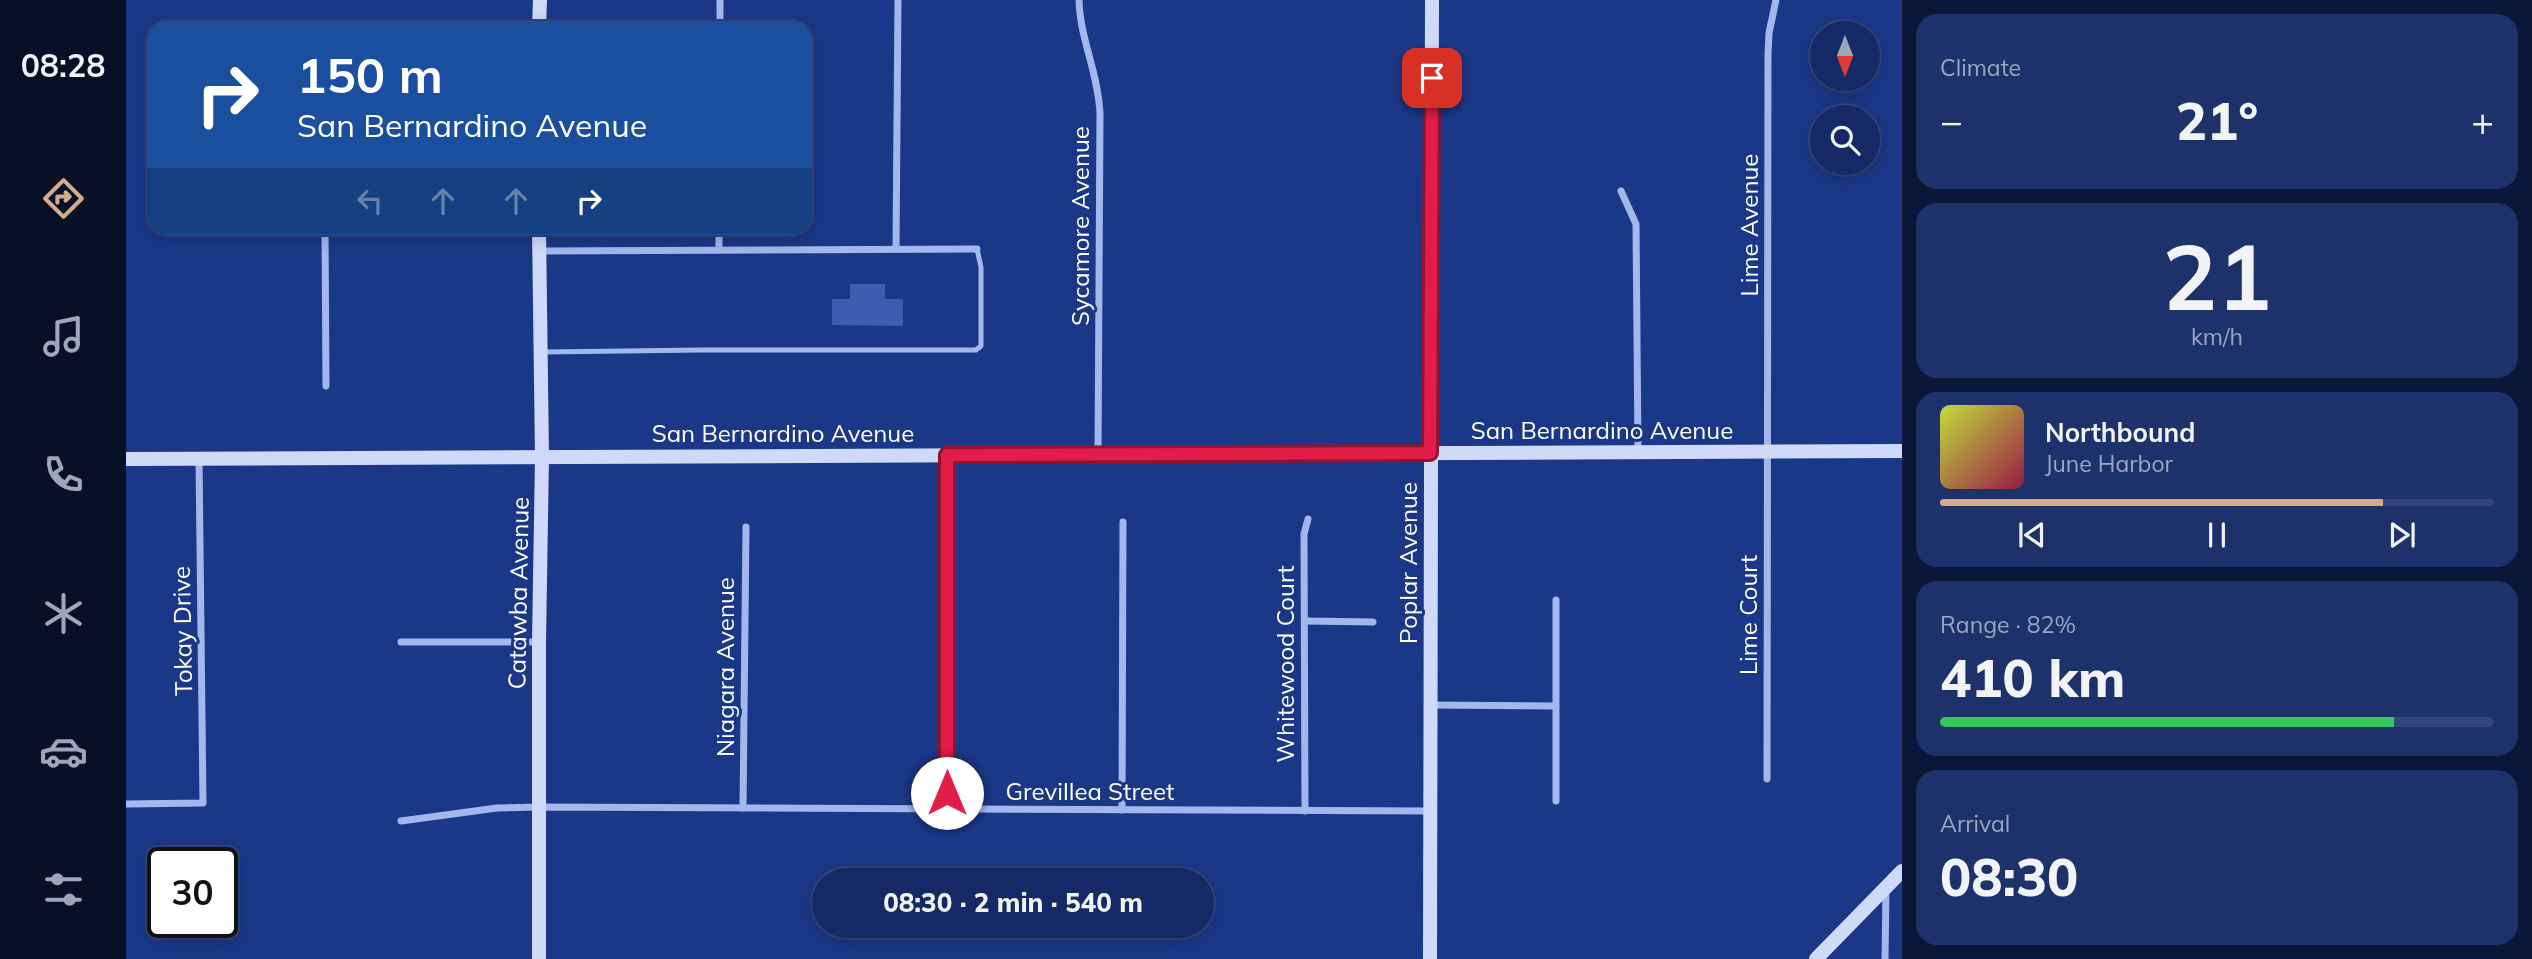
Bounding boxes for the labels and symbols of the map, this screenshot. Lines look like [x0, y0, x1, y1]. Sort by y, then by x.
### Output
north arrow [1810, 21, 1880, 91]
pin [1402, 48, 1462, 108]
street label: Sycamore Avenue [1065, 126, 1095, 326]
street label: Lime Avenue [1734, 154, 1764, 296]
street label: San Bernardino Avenue [1471, 415, 1733, 445]
street label: San Bernardino Avenue [652, 418, 914, 448]
street label: Poplar Avenue [1393, 482, 1423, 644]
street label: Catawba Avenue [501, 496, 535, 690]
street label: Lime Court [1733, 555, 1763, 675]
street label: Whitewood Court [1270, 565, 1300, 763]
street label: Tokay Drive [166, 566, 198, 696]
street label: Niagara Avenue [710, 577, 740, 757]
position arrow [910, 756, 984, 830]
street label: Grevillea Street [1006, 776, 1174, 806]
speed limit sign: 30 [147, 847, 238, 938]

